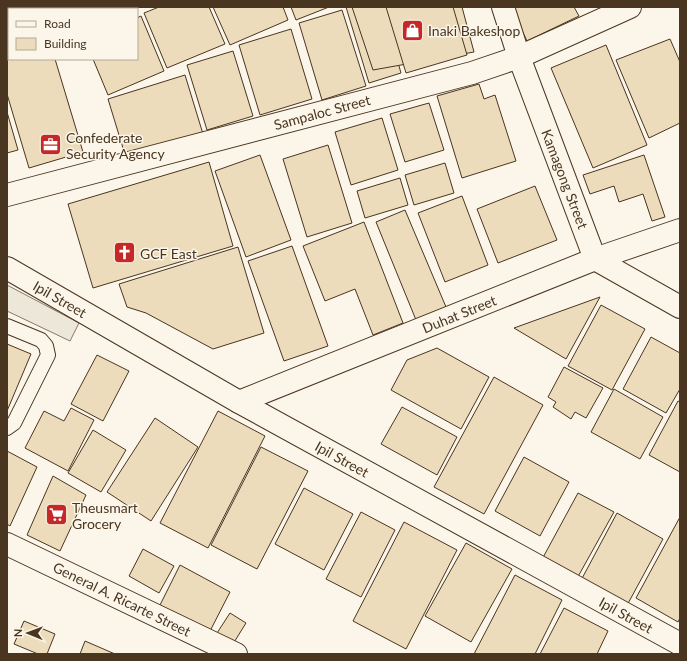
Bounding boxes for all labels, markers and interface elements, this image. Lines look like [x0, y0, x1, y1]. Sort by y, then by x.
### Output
legend [8, 8, 138, 60]
text: Road [44, 16, 71, 31]
shop icon: Inaki Bakeshop [400, 17, 426, 43]
place label: Inaki Bakeshop [428, 22, 520, 39]
text: Building [44, 36, 87, 51]
street label: Sampaloc Street [272, 91, 372, 133]
street label: Kamagong Street [538, 127, 592, 231]
place label: Confederate Security Agency [66, 129, 165, 162]
office icon: Confederate Security Agency [37, 132, 63, 158]
church icon: GCF East [111, 240, 137, 266]
place label: GCF East [140, 245, 197, 262]
street label: Ipil Street [30, 277, 90, 321]
street label: Duhat Street [419, 291, 499, 337]
street label: Ipil Street [312, 437, 372, 481]
place label: Theusmart Grocery [72, 499, 138, 532]
supermarket icon: Theusmart Grocery [43, 502, 69, 528]
street label: General A. Ricarte Street [50, 558, 194, 640]
street label: Ipil Street [596, 593, 656, 637]
north arrow [8, 613, 48, 653]
text: N [11, 628, 24, 637]

